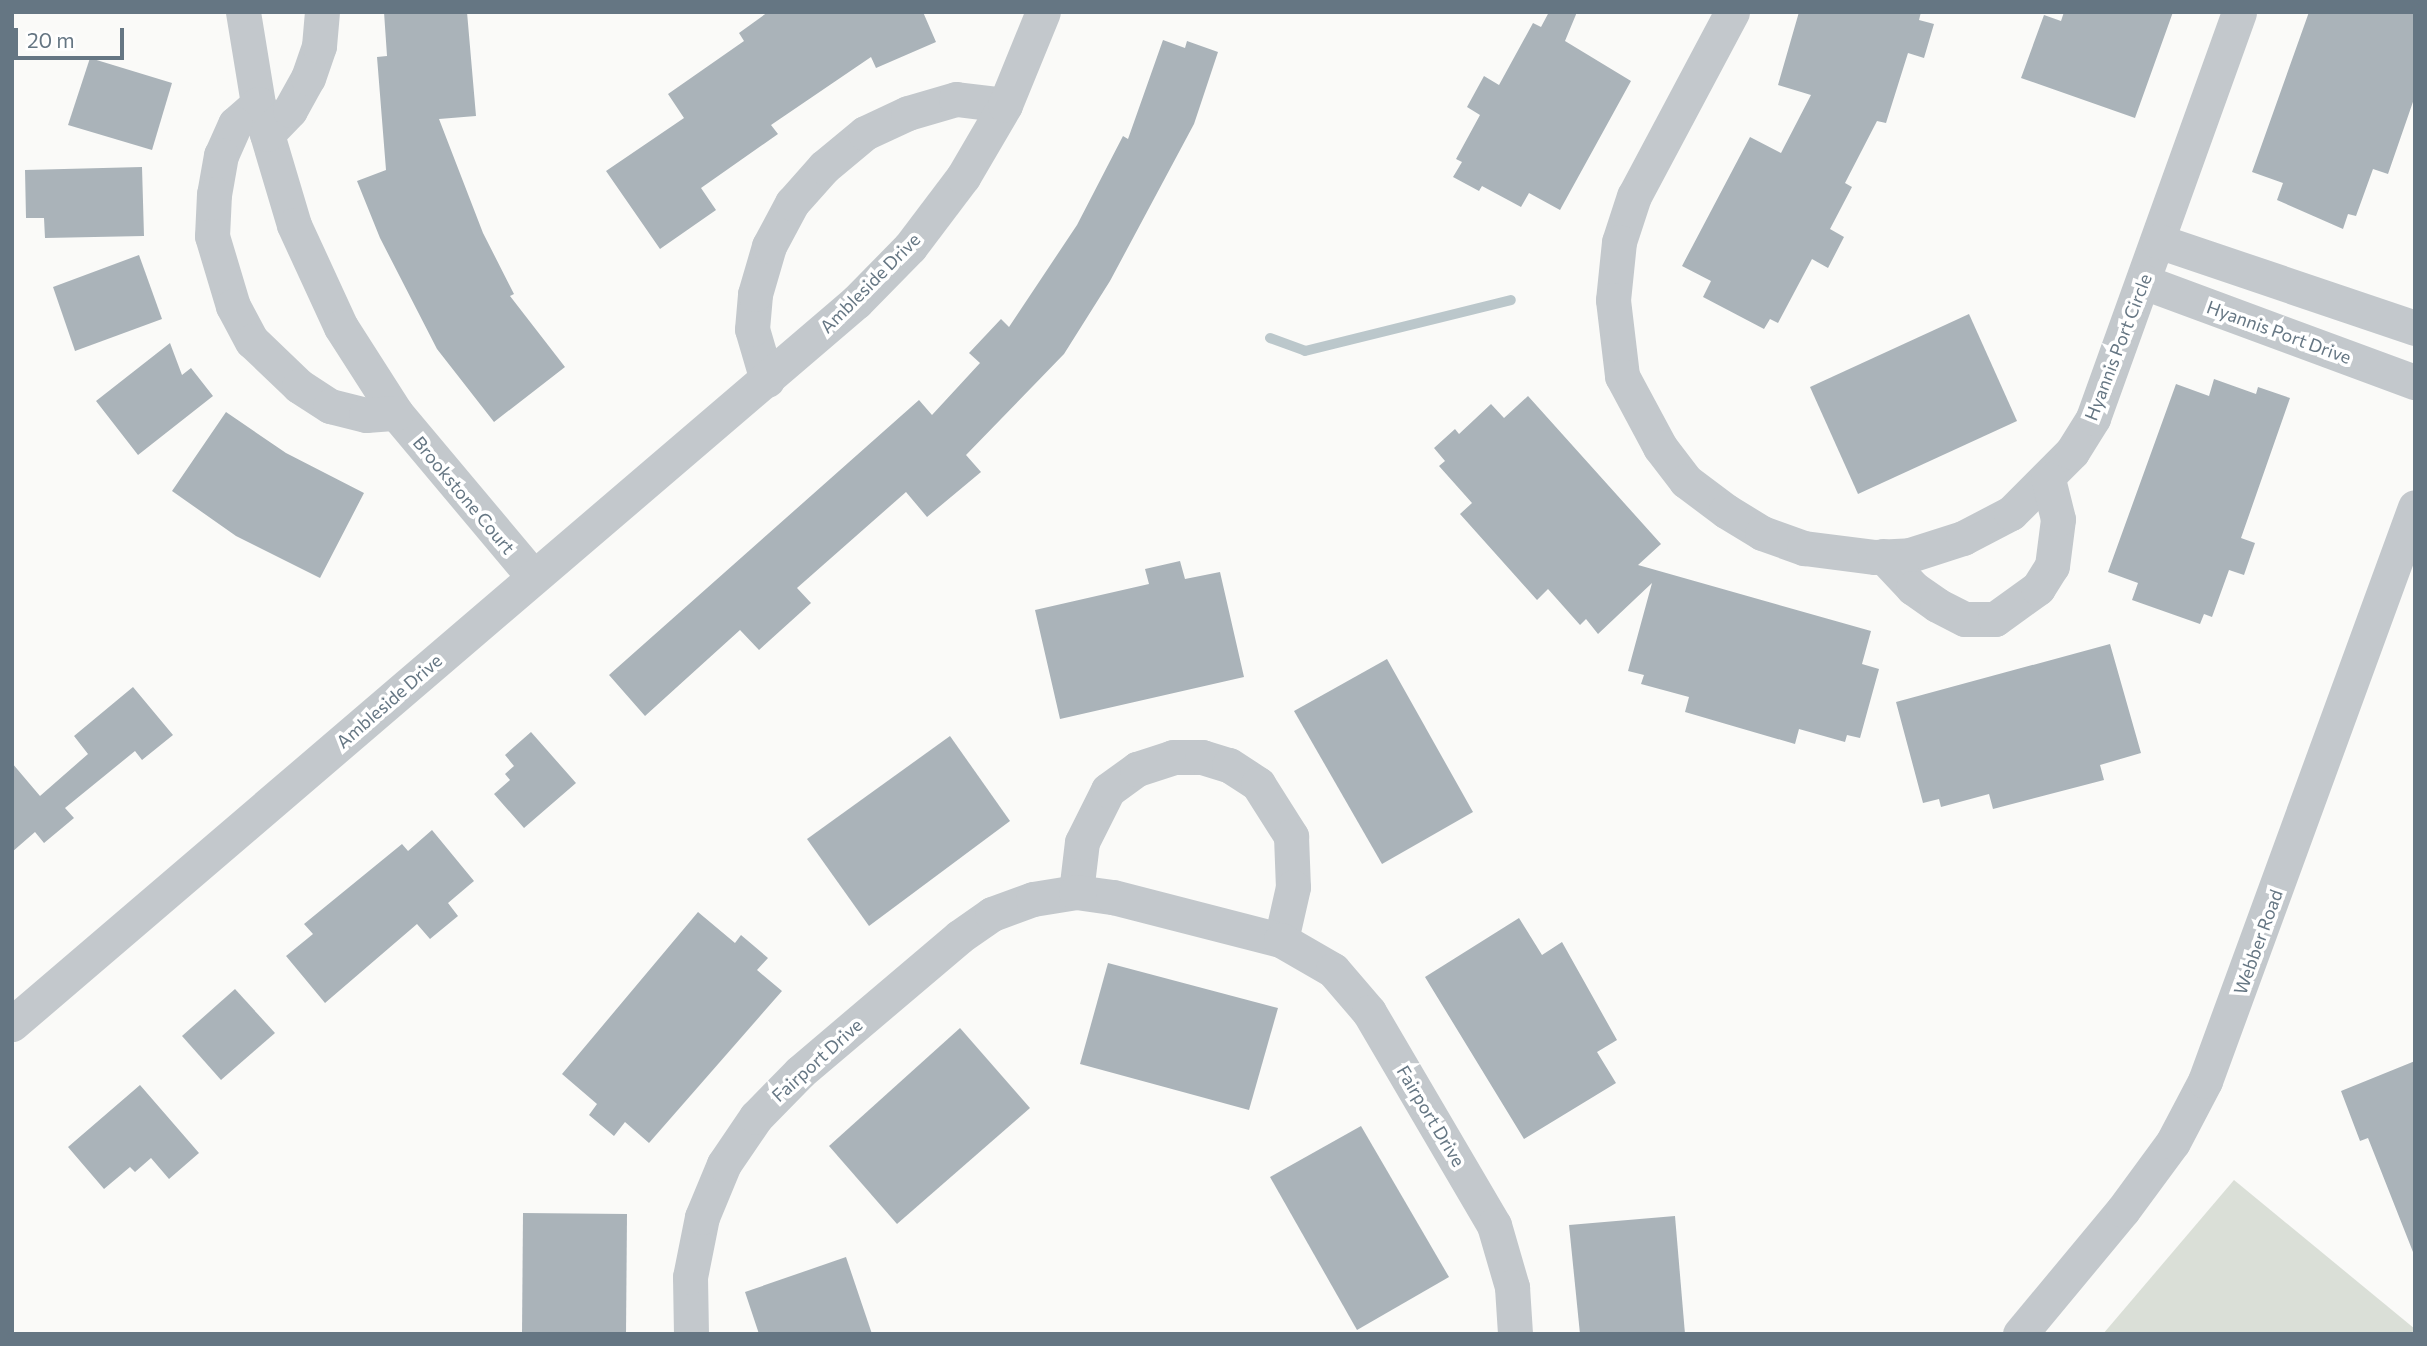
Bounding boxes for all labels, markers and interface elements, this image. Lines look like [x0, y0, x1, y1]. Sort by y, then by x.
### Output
scale bar [18, 14, 128, 58]
text: 20 m [27, 27, 75, 52]
street label: Ambleside Drive [816, 229, 924, 337]
street label: Hyannis Port Circle [2080, 271, 2156, 423]
street label: Hyannis Port Drive [2204, 296, 2354, 368]
street label: Brookstone Court [409, 432, 519, 558]
street label: Ambleside Drive [332, 649, 446, 753]
street label: Webber Road [2229, 887, 2287, 997]
street label: Fairport Drive [767, 1014, 867, 1106]
street label: Fairport Drive [1392, 1062, 1470, 1170]

